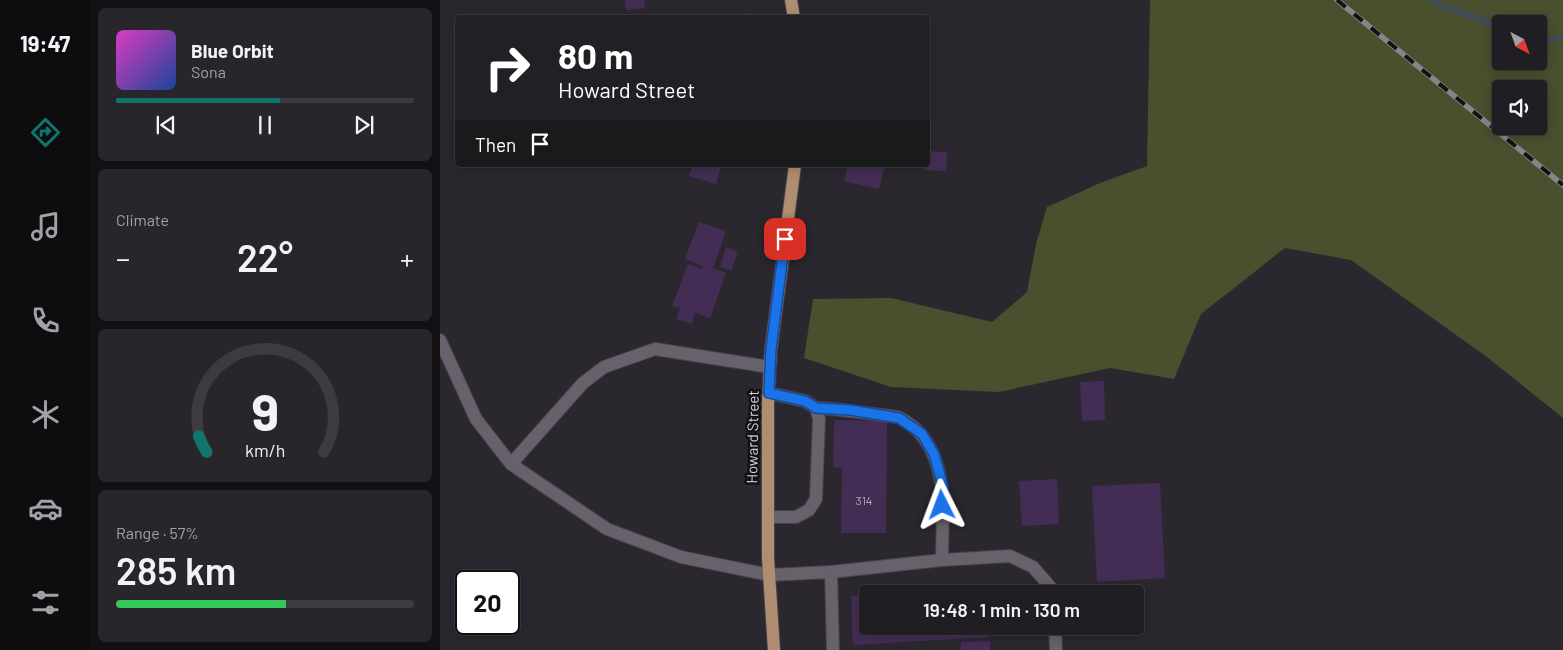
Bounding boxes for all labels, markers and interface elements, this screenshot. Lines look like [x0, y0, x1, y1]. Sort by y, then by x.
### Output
north arrow [1492, 15, 1548, 70]
map controls [1492, 15, 1547, 135]
text: 19:47 [20, 30, 70, 56]
text: 80 m [558, 34, 633, 76]
icon: right [475, 35, 540, 100]
text: Blue Orbit [191, 39, 274, 62]
text: Sona [191, 62, 226, 81]
text: Howard Street [558, 76, 695, 102]
button: sound [1492, 80, 1547, 135]
icon: previous [152, 111, 180, 139]
icon: pause [251, 111, 279, 139]
icon: next [350, 111, 378, 139]
icon: directions [28, 115, 63, 150]
icon: arrive [526, 130, 554, 158]
text: Then [475, 133, 516, 156]
icon: music [28, 209, 63, 244]
text: Climate [116, 210, 169, 229]
pin [764, 218, 806, 260]
icon: arrive [771, 225, 799, 253]
text: 22° [237, 234, 293, 280]
text: − [116, 241, 130, 275]
text: + [400, 241, 414, 275]
icon: phone [28, 303, 63, 338]
text: 9 [251, 379, 279, 441]
street label: Howard Street [742, 390, 762, 484]
icon: climate [28, 397, 63, 432]
text: km/h [245, 439, 285, 461]
position arrow [915, 478, 967, 530]
icon: car [28, 491, 63, 526]
house number: 314 [856, 493, 872, 507]
text: Range · 57% [116, 523, 199, 542]
text: 285 km [116, 547, 236, 593]
speed limit sign: 20 [455, 570, 520, 635]
icon: filters [28, 585, 63, 620]
text: 19:48 · 1 min · 130 m [923, 598, 1080, 621]

